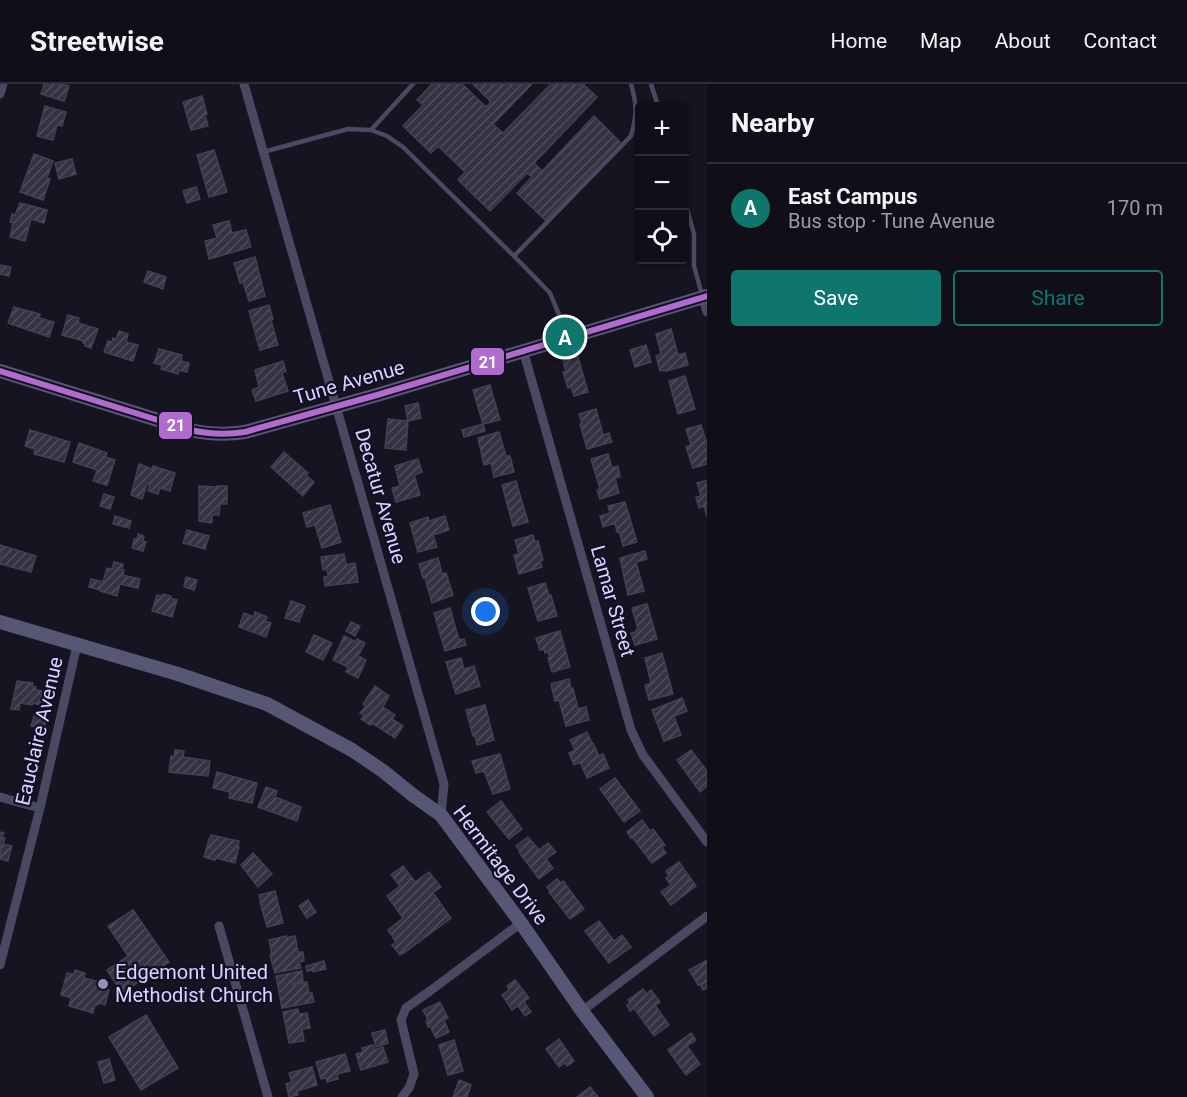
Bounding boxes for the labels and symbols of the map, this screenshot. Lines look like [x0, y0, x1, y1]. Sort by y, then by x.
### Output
pin: A [546, 314, 584, 360]
line badge: 21 [470, 347, 505, 376]
text: 21 [479, 353, 497, 372]
street label: Tune Avenue [291, 355, 407, 409]
line badge: 21 [158, 411, 193, 440]
text: 21 [167, 416, 185, 435]
street label: Decatur Avenue [350, 426, 412, 566]
street label: Lamar Street [586, 543, 640, 659]
your location [471, 597, 500, 626]
street label: Eauclaire Avenue [10, 654, 68, 808]
street label: Hermitage Drive [448, 801, 554, 929]
place label: Edgemont United Methodist Church [115, 960, 273, 1007]
marker: Edgemont United Methodist Church [96, 977, 110, 991]

